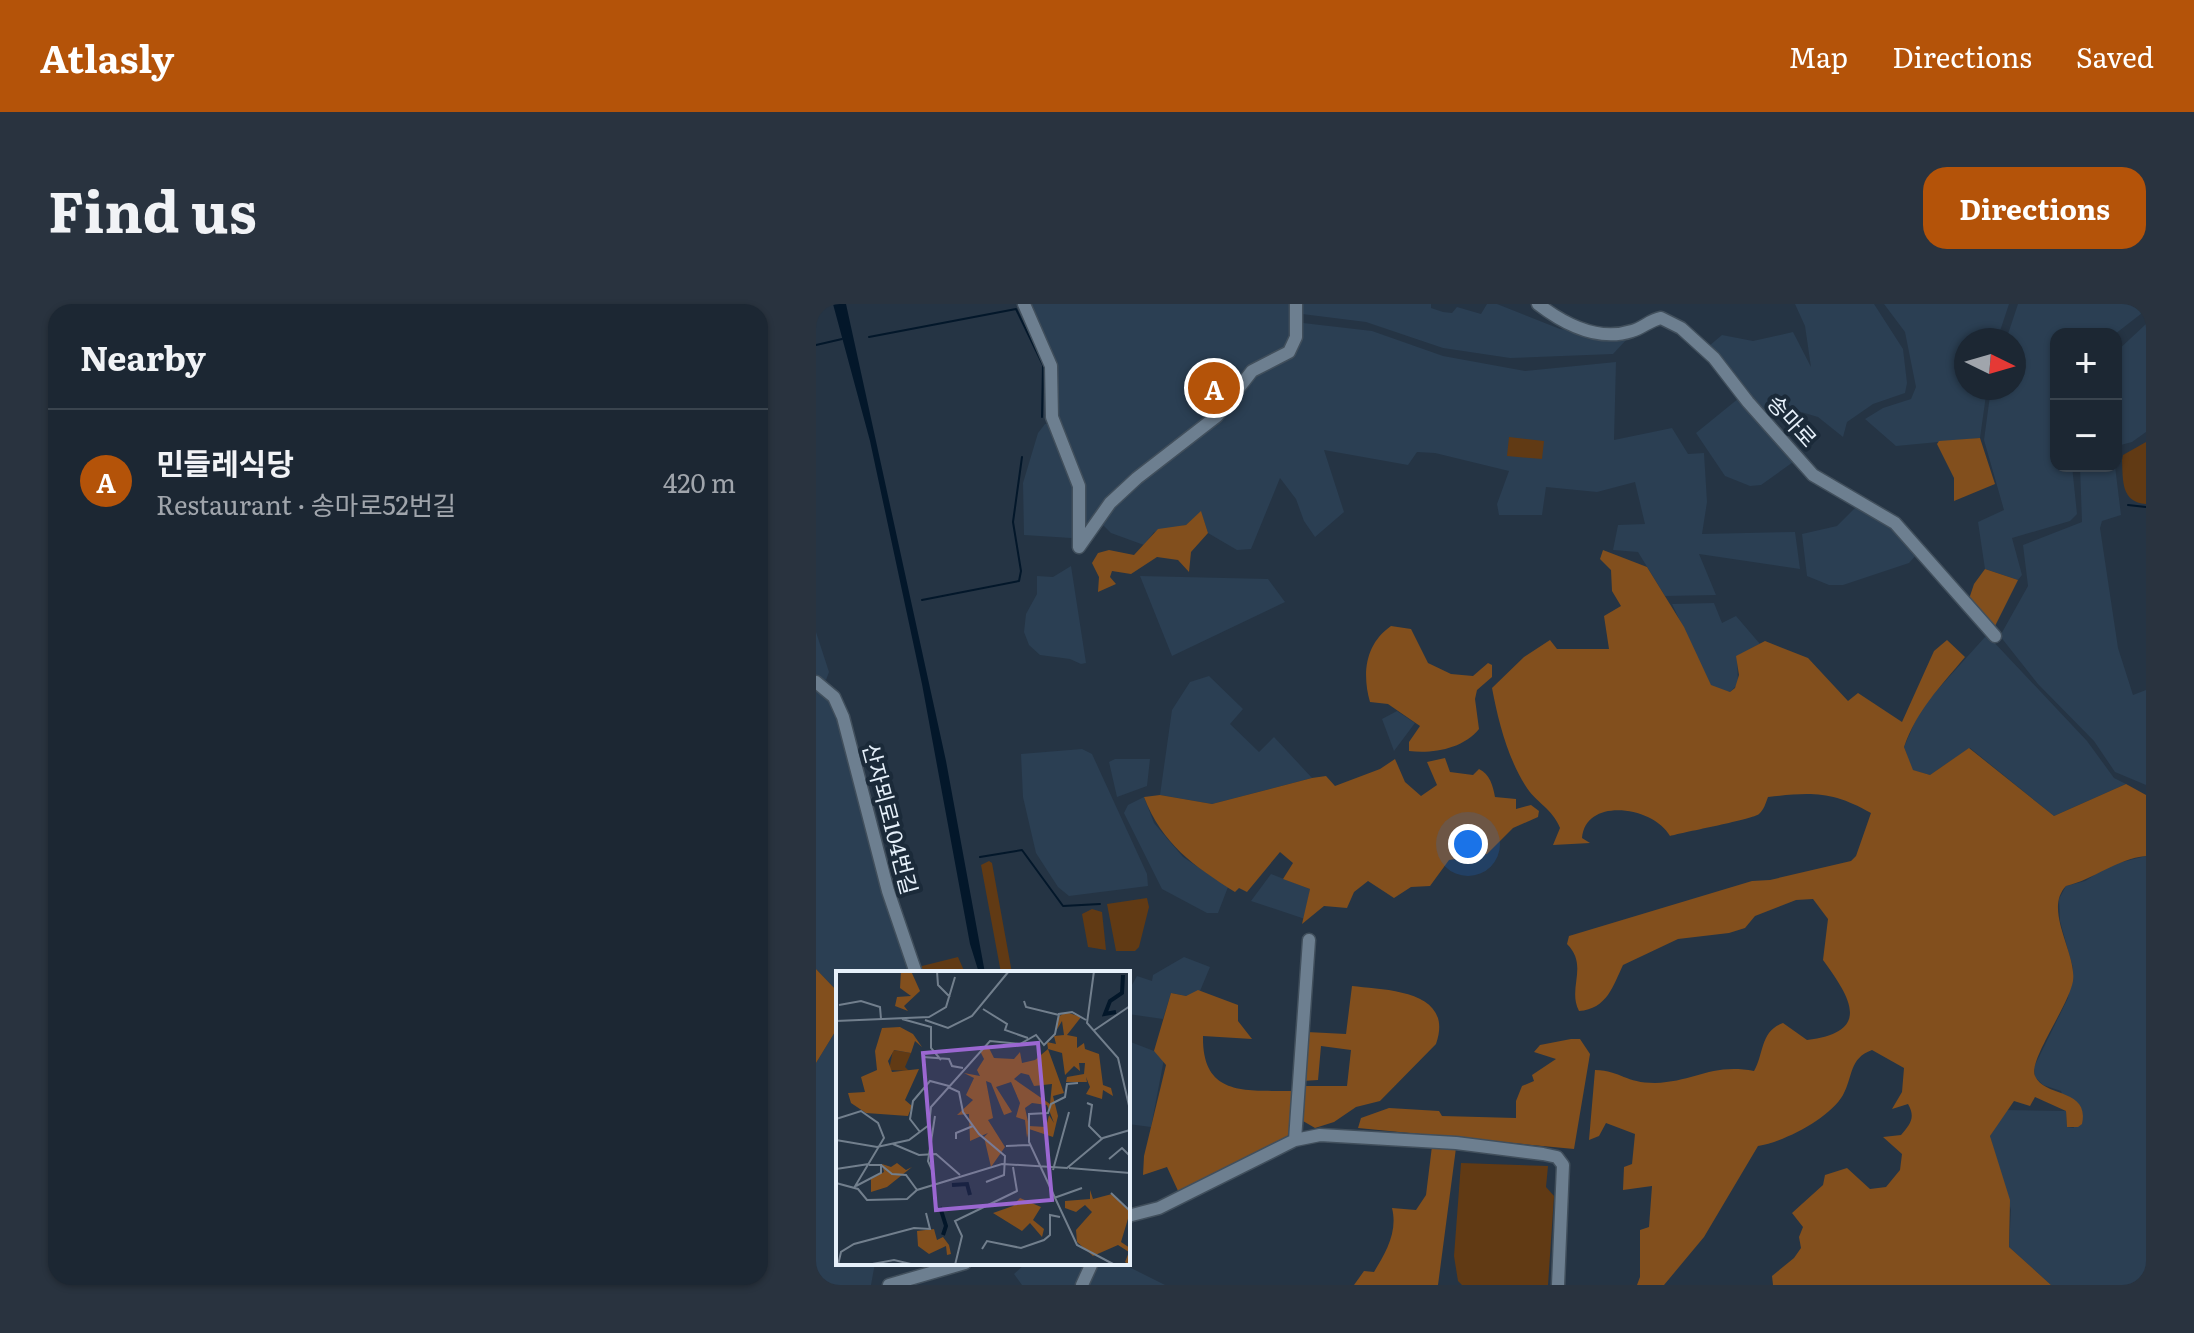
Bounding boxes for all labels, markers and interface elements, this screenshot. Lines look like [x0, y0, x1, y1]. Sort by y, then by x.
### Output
text: Atlasly [40, 28, 174, 85]
text: Map [1789, 35, 1848, 77]
text: Directions [1892, 35, 2032, 77]
text: Saved [2076, 35, 2154, 77]
text: Find us [48, 167, 257, 250]
button: Directions [1923, 167, 2146, 249]
north arrow [1954, 328, 2026, 400]
map controls [2050, 328, 2122, 472]
button: + [2050, 328, 2122, 400]
text: Nearby [80, 331, 206, 381]
pin: A [1188, 358, 1240, 418]
street label: 송마로 [1761, 386, 1826, 454]
button: − [2050, 400, 2122, 472]
text: 민들레식당 [156, 440, 294, 484]
text: A [96, 462, 116, 501]
text: 420 m [663, 462, 736, 501]
text: Restaurant · 송마로52번길 [156, 484, 457, 523]
street label: 산자뫼로104번길 [855, 739, 927, 898]
your location [1448, 824, 1488, 864]
inset map [836, 971, 1130, 1265]

